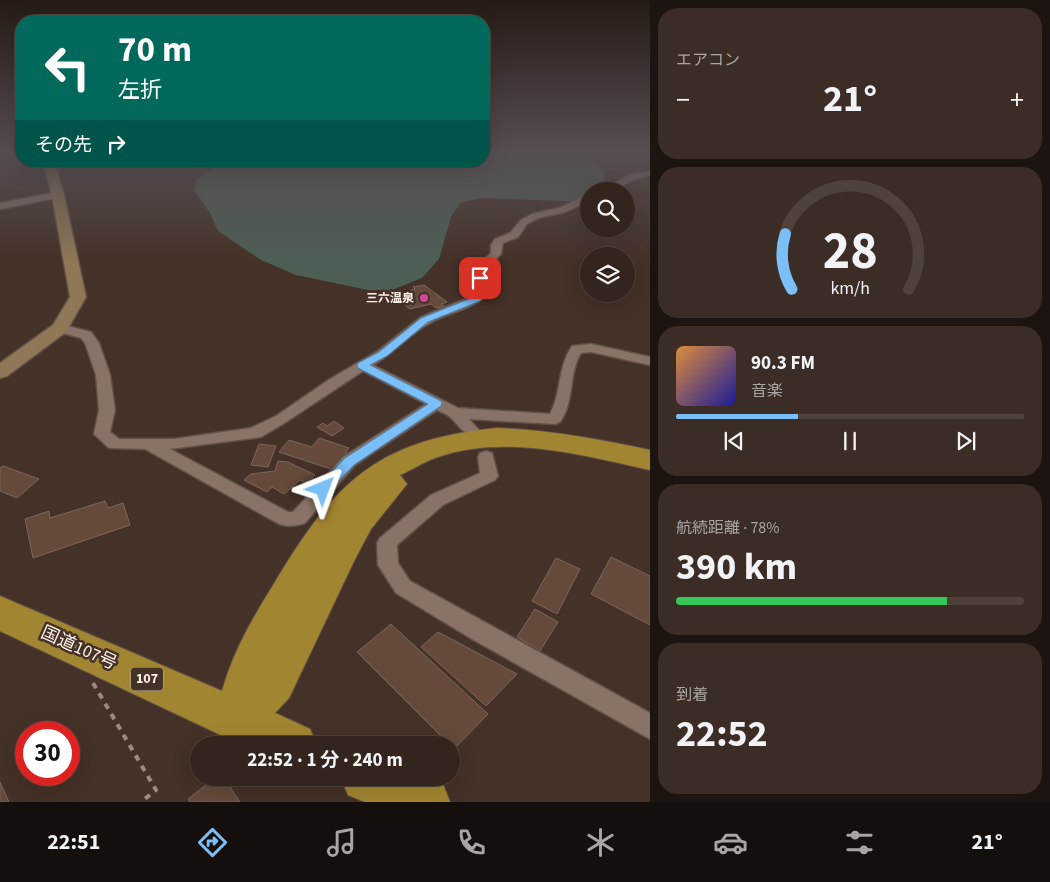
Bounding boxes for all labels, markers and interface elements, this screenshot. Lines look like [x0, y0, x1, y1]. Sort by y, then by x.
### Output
text: 70 m [118, 25, 192, 75]
icon: left [35, 35, 100, 100]
text: エアコン [676, 49, 740, 71]
text: 21° [823, 72, 877, 126]
text: 左折 [118, 74, 162, 106]
text: − [676, 80, 690, 120]
text: + [1010, 80, 1024, 120]
icon: right [102, 130, 130, 158]
text: その先 [35, 132, 92, 159]
map controls [580, 182, 635, 302]
button: search [580, 182, 635, 237]
text: 28 [823, 215, 877, 289]
button: layers [580, 247, 635, 302]
pin [459, 257, 501, 299]
icon: arrive [466, 264, 494, 292]
text: km/h [830, 276, 870, 301]
place label: 三六温泉 [366, 290, 414, 307]
marker: 三六温泉 [418, 292, 430, 304]
text: 90.3 FM [751, 350, 815, 377]
text: 音楽 [751, 380, 783, 402]
icon: previous [720, 427, 748, 455]
icon: pause [836, 427, 864, 455]
icon: next [952, 427, 980, 455]
position arrow [296, 462, 348, 514]
text: 航続距離 · 78% [676, 517, 779, 539]
text: 390 km [676, 540, 797, 594]
street label: 国道107号 [37, 620, 121, 676]
road number: 107 [131, 668, 163, 691]
text: 到着 [676, 684, 708, 706]
text: 22:52 [676, 707, 768, 761]
speed limit sign: 30 [15, 721, 80, 786]
text: 22:52 · 1 分 · 240 m [247, 747, 403, 774]
icon: directions [195, 825, 230, 860]
icon: music [324, 825, 359, 860]
icon: phone [454, 825, 489, 860]
icon: climate [583, 825, 618, 860]
icon: car [713, 825, 748, 860]
icon: filters [842, 825, 877, 860]
text: 22:51 [47, 826, 100, 858]
text: 21° [971, 826, 1003, 858]

